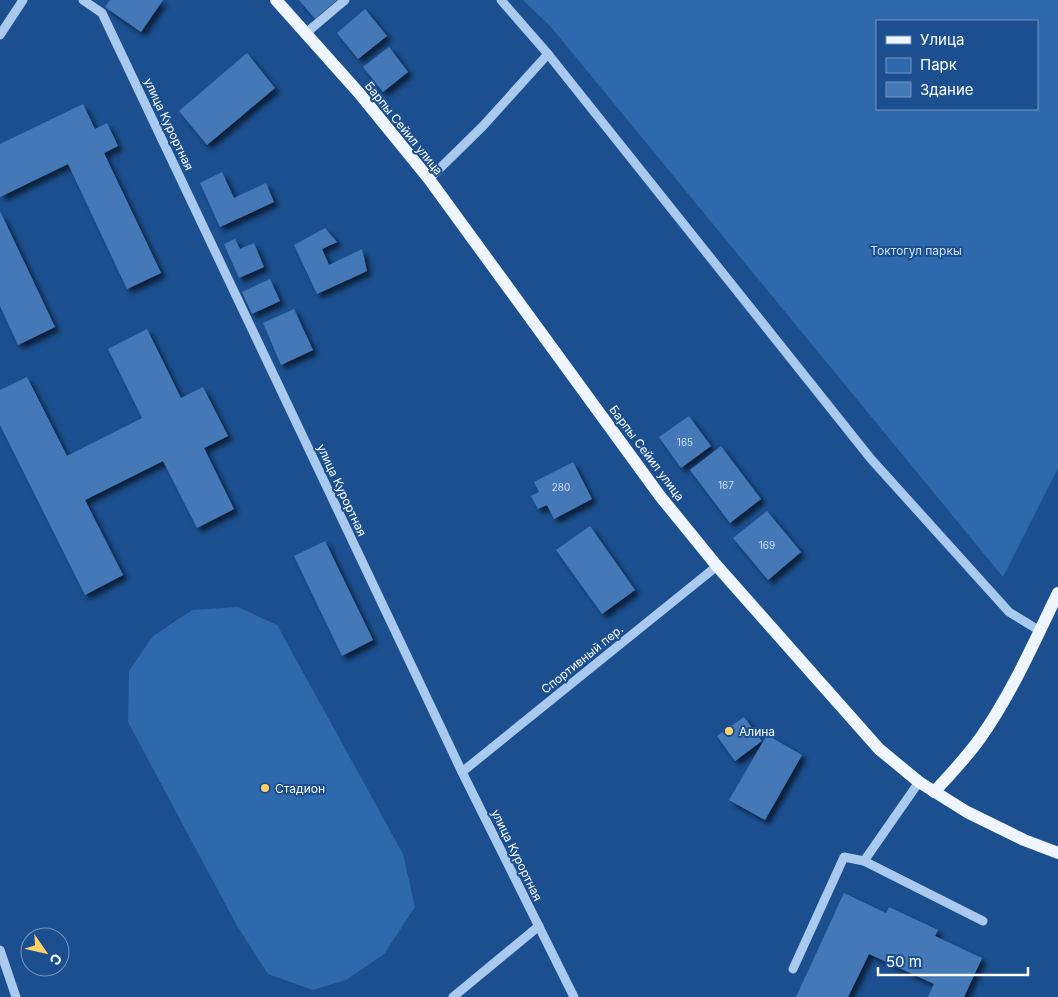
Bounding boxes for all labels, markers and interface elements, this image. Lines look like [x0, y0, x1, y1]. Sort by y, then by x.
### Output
legend [876, 20, 1038, 110]
text: Улица [920, 30, 964, 49]
text: Парк [920, 55, 957, 74]
street label: улица Курортная [141, 76, 197, 172]
street label: Барпы Сейил улица [362, 78, 446, 178]
text: Здание [920, 80, 974, 99]
park label: Токтогул паркы [870, 243, 962, 258]
street label: Барпы Сейил улица [606, 402, 688, 504]
house number: 165 [677, 436, 693, 448]
street label: улица Курортная [314, 442, 370, 538]
house number: 167 [718, 479, 734, 491]
house number: 280 [552, 481, 570, 493]
house number: 169 [759, 539, 775, 551]
street label: Спортивный пер. [538, 621, 626, 697]
place label: Алина [739, 724, 775, 739]
marker: Алина [723, 725, 735, 737]
place label: Стадион [275, 781, 325, 796]
marker: Стадион [259, 782, 271, 794]
street label: улица Курортная [488, 807, 546, 903]
north arrow [20, 927, 70, 977]
scale bar [878, 944, 1028, 976]
text: С [46, 951, 66, 969]
text: 50 m [886, 952, 922, 971]

